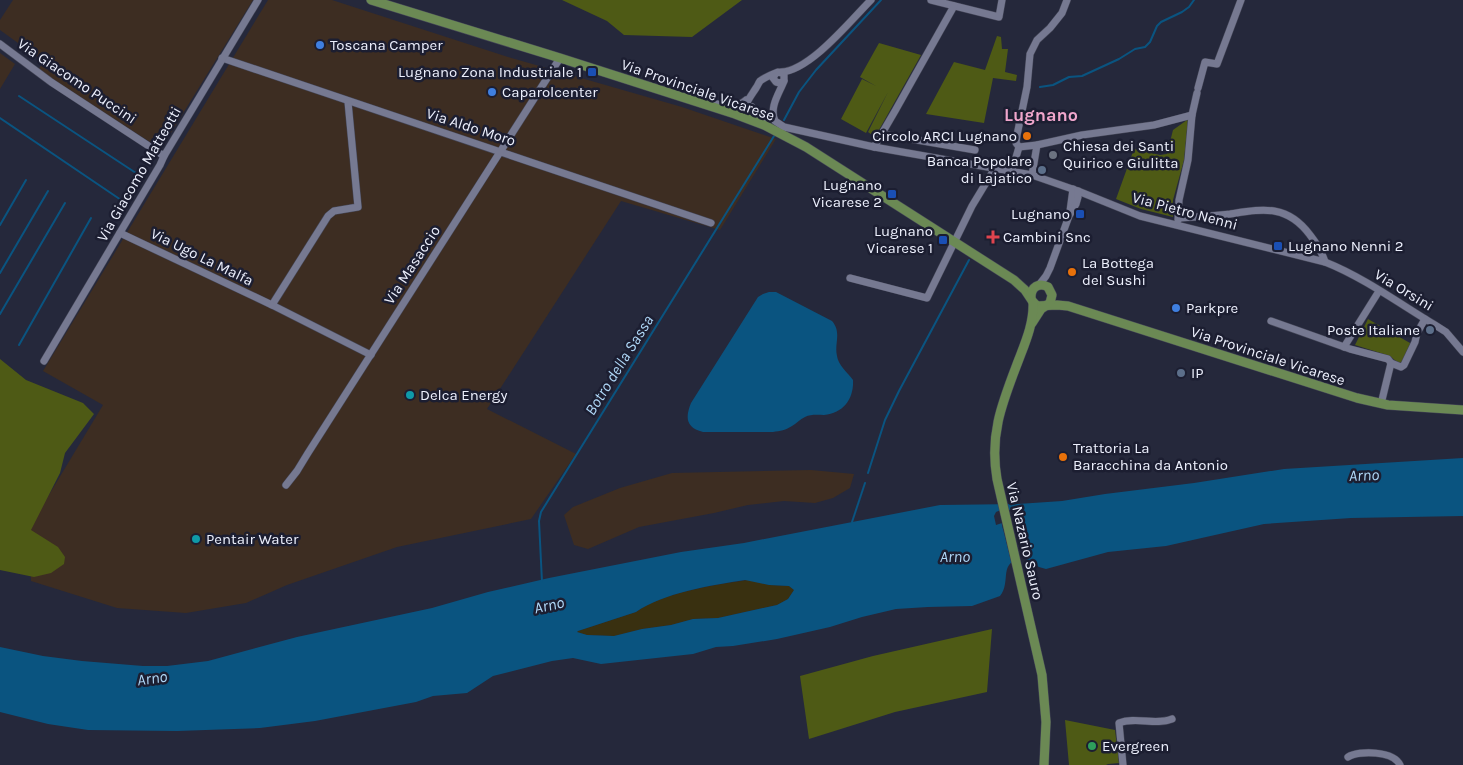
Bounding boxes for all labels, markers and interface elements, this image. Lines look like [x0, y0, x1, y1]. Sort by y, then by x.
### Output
street label: Via Giacomo Puccini [14, 34, 140, 128]
place label: Toscana Camper [330, 36, 443, 54]
marker: Toscana Camper [314, 39, 326, 51]
street label: Via Provinciale Vicarese [619, 55, 777, 125]
place label: Lugnano Zona Industriale 1 [398, 63, 582, 81]
marker: Lugnano Zona Industriale 1 [586, 66, 598, 78]
place label: Caparolcenter [502, 83, 598, 101]
marker: Caparolcenter [486, 86, 498, 98]
street label: Via Giacomo Matteotti [93, 103, 185, 245]
street label: Via Aldo Moro [424, 104, 518, 150]
district label: Lugnano [1004, 104, 1078, 126]
place label: Circolo ARCI Lugnano [872, 127, 1017, 145]
marker: Circolo ARCI Lugnano [1021, 130, 1033, 142]
place label: Chiesa dei Santi Quirico e Giulitta [1063, 137, 1178, 172]
marker: Chiesa dei Santi Quirico e Giulitta [1047, 149, 1059, 161]
place label: Banca Popolare di Lajatico [927, 152, 1032, 187]
marker: Banca Popolare di Lajatico [1036, 164, 1048, 176]
place label: Lugnano Vicarese 2 [812, 176, 882, 211]
marker: Lugnano Vicarese 2 [886, 188, 898, 200]
street label: Via Pietro Nenni [1130, 188, 1240, 234]
place label: Lugnano [1011, 205, 1070, 223]
marker: Lugnano [1074, 208, 1086, 220]
street label: Via Masaccio [380, 222, 444, 308]
place label: Lugnano Vicarese 1 [867, 222, 933, 257]
street label: Via Ugo La Malfa [148, 224, 256, 290]
place label: Cambini Snc [1003, 228, 1091, 246]
marker: Cambini Snc [987, 231, 999, 243]
marker: Lugnano Vicarese 1 [937, 234, 949, 246]
place label: Lugnano Nenni 2 [1288, 237, 1403, 255]
marker: Lugnano Nenni 2 [1272, 240, 1284, 252]
place label: La Bottega del Sushi [1082, 254, 1154, 289]
street label: Via Orsini [1371, 265, 1437, 315]
marker: La Bottega del Sushi [1066, 266, 1078, 278]
place label: Parkpre [1186, 299, 1238, 317]
marker: Parkpre [1170, 302, 1182, 314]
water label: Botro della Sassa [581, 311, 657, 419]
place label: Poste Italiane [1327, 321, 1420, 339]
street label: Via Provinciale Vicarese [1189, 323, 1347, 389]
marker: Poste Italiane [1424, 324, 1436, 336]
place label: IP [1191, 364, 1204, 382]
marker: IP [1175, 367, 1187, 379]
place label: Delca Energy [420, 386, 507, 404]
marker: Delca Energy [404, 389, 416, 401]
place label: Trattoria La Baracchina da Antonio [1073, 439, 1228, 474]
marker: Trattoria La Baracchina da Antonio [1057, 451, 1069, 463]
water label: Arno [1349, 465, 1380, 485]
street label: Via Nazario Sauro [1003, 480, 1047, 602]
place label: Pentair Water [206, 530, 299, 548]
marker: Pentair Water [190, 533, 202, 545]
water label: Arno [940, 547, 970, 566]
water label: Arno [532, 593, 566, 617]
water label: Arno [136, 666, 168, 690]
place label: Evergreen [1102, 737, 1169, 755]
marker: Evergreen [1086, 740, 1098, 752]

